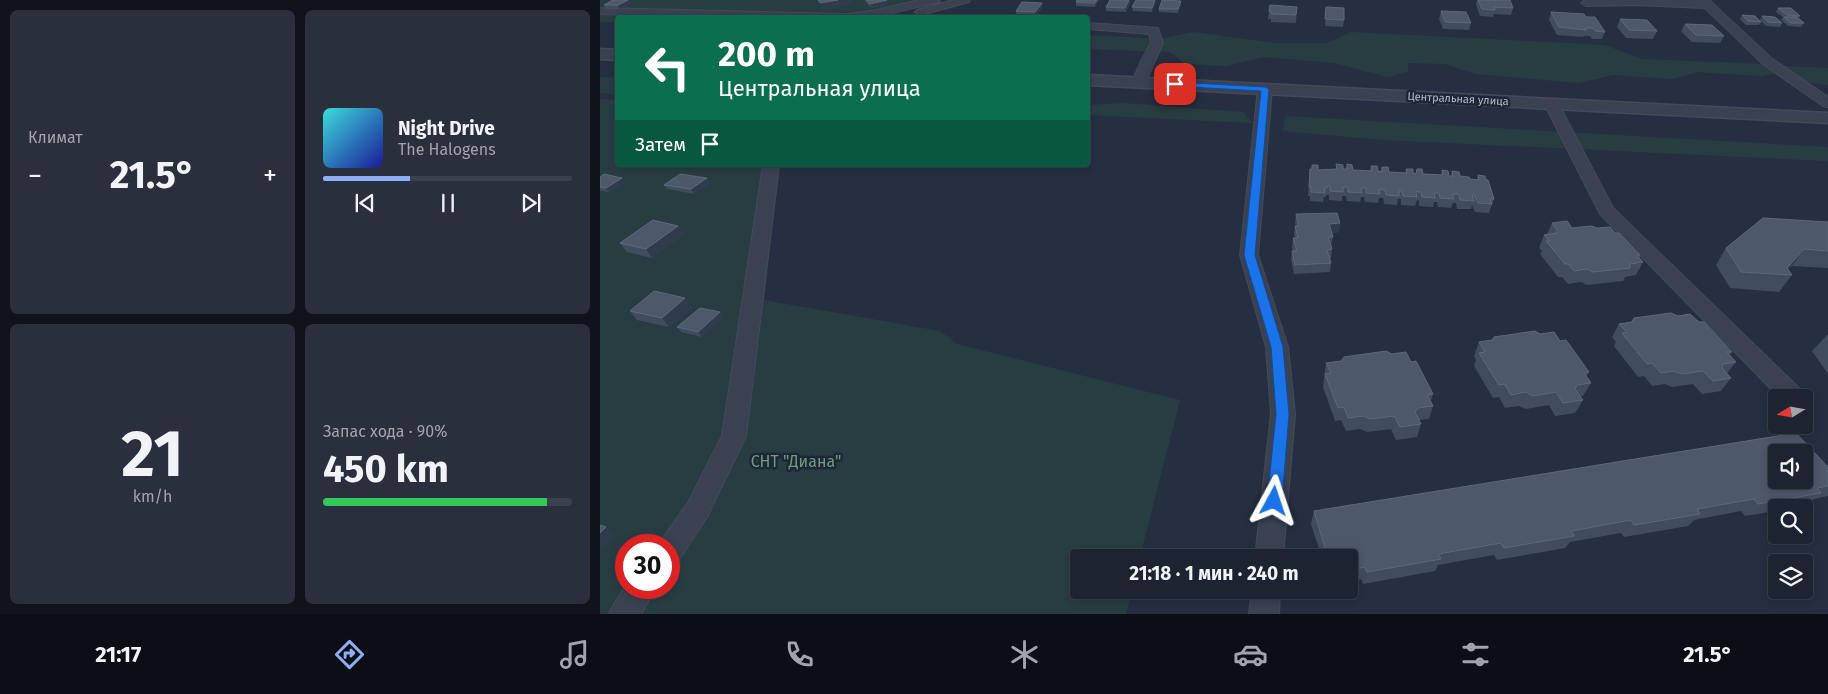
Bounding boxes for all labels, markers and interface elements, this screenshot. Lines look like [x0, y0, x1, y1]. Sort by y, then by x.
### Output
text: 200 m [718, 33, 815, 75]
icon: left [635, 35, 700, 100]
pin [1154, 63, 1196, 105]
icon: arrive [1161, 70, 1189, 98]
text: Центральная улица [718, 75, 921, 102]
street label: Центральная улица [1407, 90, 1509, 108]
text: Night Drive [398, 117, 495, 140]
text: Климат [28, 128, 83, 147]
icon: arrive [696, 130, 724, 158]
text: Затем [635, 133, 686, 156]
text: The Halogens [398, 140, 496, 159]
text: 21.5° [110, 152, 195, 198]
text: − [28, 159, 42, 192]
text: + [263, 159, 277, 192]
icon: previous [351, 189, 379, 217]
icon: pause [434, 189, 462, 217]
icon: next [517, 189, 545, 217]
north arrow [1768, 389, 1812, 434]
map controls [1768, 389, 1813, 599]
text: 21 [121, 415, 184, 493]
text: Запас хода · 90% [323, 422, 447, 441]
button: sound [1768, 444, 1813, 489]
text: 450 km [323, 446, 449, 492]
park label: СНТ "Диана" [751, 452, 841, 471]
position arrow [1247, 474, 1299, 526]
text: km/h [133, 487, 172, 506]
button: search [1768, 499, 1813, 544]
speed limit sign: 30 [615, 534, 680, 599]
button: layers [1768, 554, 1813, 599]
text: 21:18 · 1 мин · 240 m [1129, 562, 1299, 585]
icon: directions [332, 637, 367, 672]
icon: music [557, 637, 592, 672]
icon: phone [782, 637, 817, 672]
icon: climate [1007, 637, 1042, 672]
icon: car [1233, 637, 1268, 672]
icon: filters [1458, 637, 1493, 672]
text: 21:17 [95, 641, 141, 668]
text: 21.5° [1683, 641, 1733, 668]

